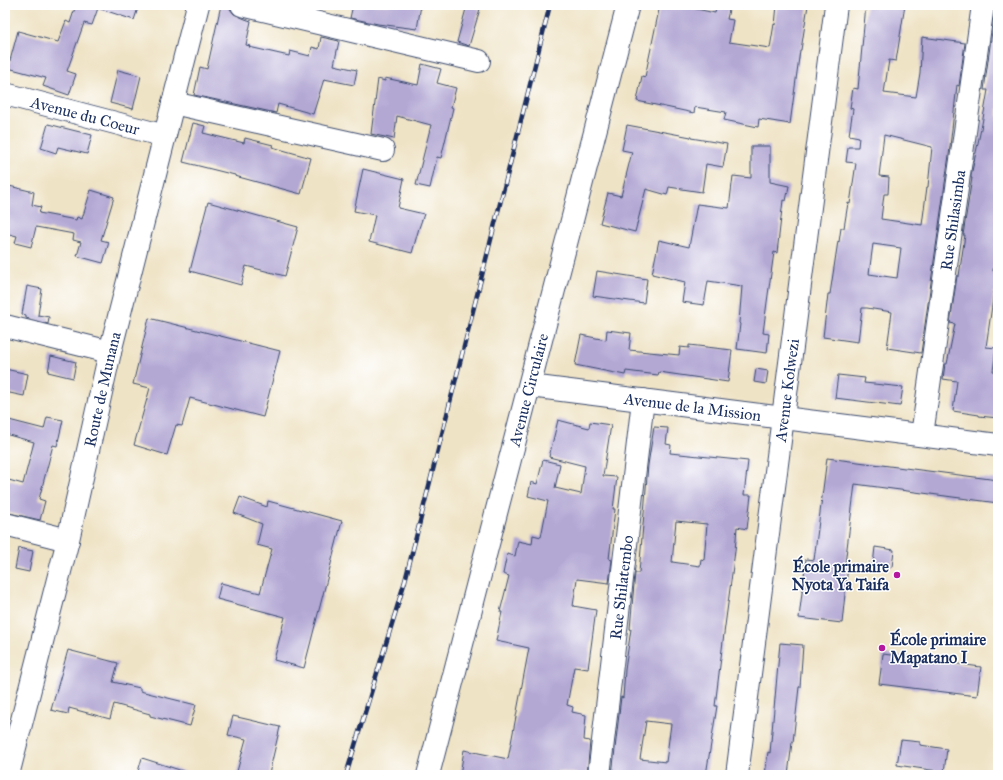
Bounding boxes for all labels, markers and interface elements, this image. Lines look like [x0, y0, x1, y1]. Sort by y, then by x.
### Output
street label: Avenue du Coeur [28, 91, 142, 138]
street label: Rue Shilasimba [936, 168, 969, 272]
street label: Route de Munana [80, 329, 124, 449]
street label: Avenue Circulaire [504, 331, 552, 449]
street label: Avenue Kolwezi [770, 337, 803, 444]
street label: Avenue de la Mission [622, 388, 763, 425]
street label: Rue Shilatembo [605, 534, 637, 641]
place label: École primaire Nyota Ya Taifa [792, 555, 890, 595]
marker: École primaire Nyota Ya Taifa [892, 570, 902, 580]
place label: École primaire Mapatano I [890, 628, 987, 668]
marker: École primaire Mapatano I [877, 643, 887, 653]

